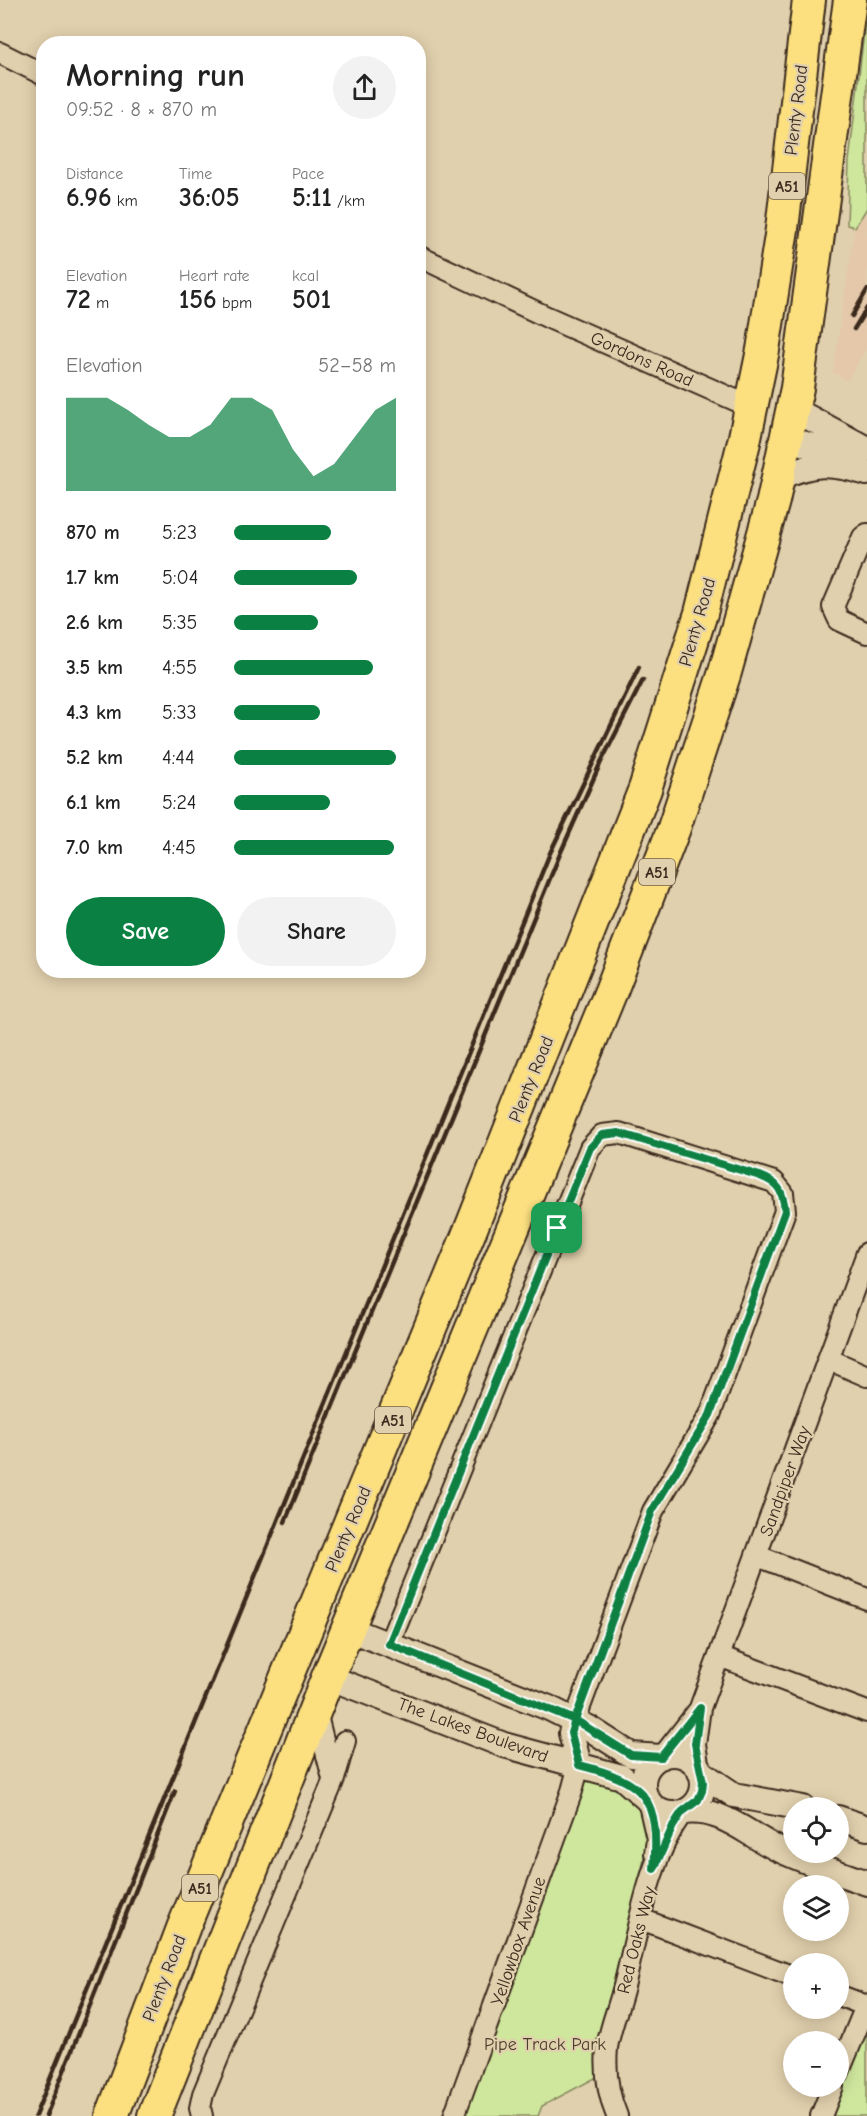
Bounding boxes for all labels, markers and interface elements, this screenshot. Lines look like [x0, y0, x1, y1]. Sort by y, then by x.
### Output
text: Morning run [66, 56, 245, 94]
button: share [333, 56, 396, 119]
street label: Plenty Road [781, 64, 812, 157]
text: 09:52 · 8 × 870 m [66, 98, 217, 121]
text: Distance [66, 165, 123, 183]
text: Time [179, 165, 212, 183]
text: Pace [292, 165, 324, 183]
road number: A51 [769, 173, 805, 199]
text: 6.96 [66, 183, 112, 213]
text: 36:05 [179, 183, 239, 213]
text: 5:11 [292, 183, 332, 213]
text: km [112, 192, 138, 210]
text: /km [332, 192, 365, 210]
text: Elevation [66, 267, 127, 285]
text: Heart rate [179, 267, 250, 285]
text: kcal [292, 267, 319, 285]
text: 72 [66, 285, 91, 315]
text: 156 [179, 285, 217, 315]
text: 501 [292, 285, 331, 315]
text: m [91, 294, 109, 312]
text: bpm [217, 294, 252, 312]
street label: Gordons Road [587, 327, 696, 392]
text: Elevation [66, 354, 143, 377]
text: 52–58 m [318, 354, 396, 377]
text: 870 m [66, 521, 120, 544]
text: 5:23 [162, 521, 197, 544]
text: 1.7 km [66, 566, 119, 589]
text: 5:04 [162, 566, 198, 589]
street label: Plenty Road [675, 575, 720, 669]
text: 2.6 km [66, 611, 123, 634]
text: 5:35 [162, 611, 197, 634]
text: 3.5 km [66, 656, 123, 679]
text: 4:55 [162, 656, 197, 679]
text: 4.3 km [66, 701, 122, 724]
text: 5:33 [162, 701, 197, 724]
text: 5.2 km [66, 746, 123, 769]
text: 4:44 [162, 746, 195, 769]
text: 6.1 km [66, 791, 121, 814]
text: 5:24 [162, 791, 197, 814]
text: 7.0 km [66, 836, 123, 859]
text: 4:45 [162, 836, 196, 859]
road number: A51 [639, 859, 675, 885]
button: Save [66, 897, 225, 966]
button: Share [237, 897, 396, 966]
street label: Plenty Road [505, 1033, 558, 1125]
pin [531, 1202, 582, 1253]
icon: arrive [540, 1211, 573, 1244]
road number: A51 [375, 1407, 411, 1433]
street label: Sandpiper Way [756, 1422, 815, 1539]
street label: Plenty Road [321, 1483, 376, 1575]
street label: The Lakes Boulevard [395, 1694, 551, 1767]
map controls [783, 1797, 849, 2097]
button: locate [783, 1797, 849, 1863]
street label: Yellowbox Avenue [487, 1874, 550, 2008]
road number: A51 [182, 1875, 218, 1901]
button: layers [783, 1875, 849, 1941]
street label: Red Oaks Way [613, 1883, 660, 1996]
street label: Plenty Road [138, 1932, 191, 2024]
button: + [783, 1953, 849, 2019]
button: − [783, 2031, 849, 2097]
park label: Pipe Track Park [484, 2034, 606, 2055]

